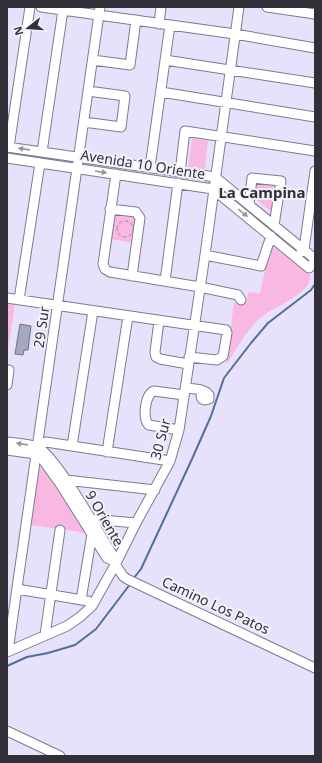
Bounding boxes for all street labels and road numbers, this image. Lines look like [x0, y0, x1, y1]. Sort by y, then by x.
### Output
street label: Avenida 10 Oriente [79, 145, 207, 183]
street label: 29 Sur [29, 305, 53, 349]
street label: 30 Sur [145, 416, 175, 462]
street label: 9 Oriente [81, 487, 129, 549]
street label: Camino Los Patos [159, 572, 273, 638]

